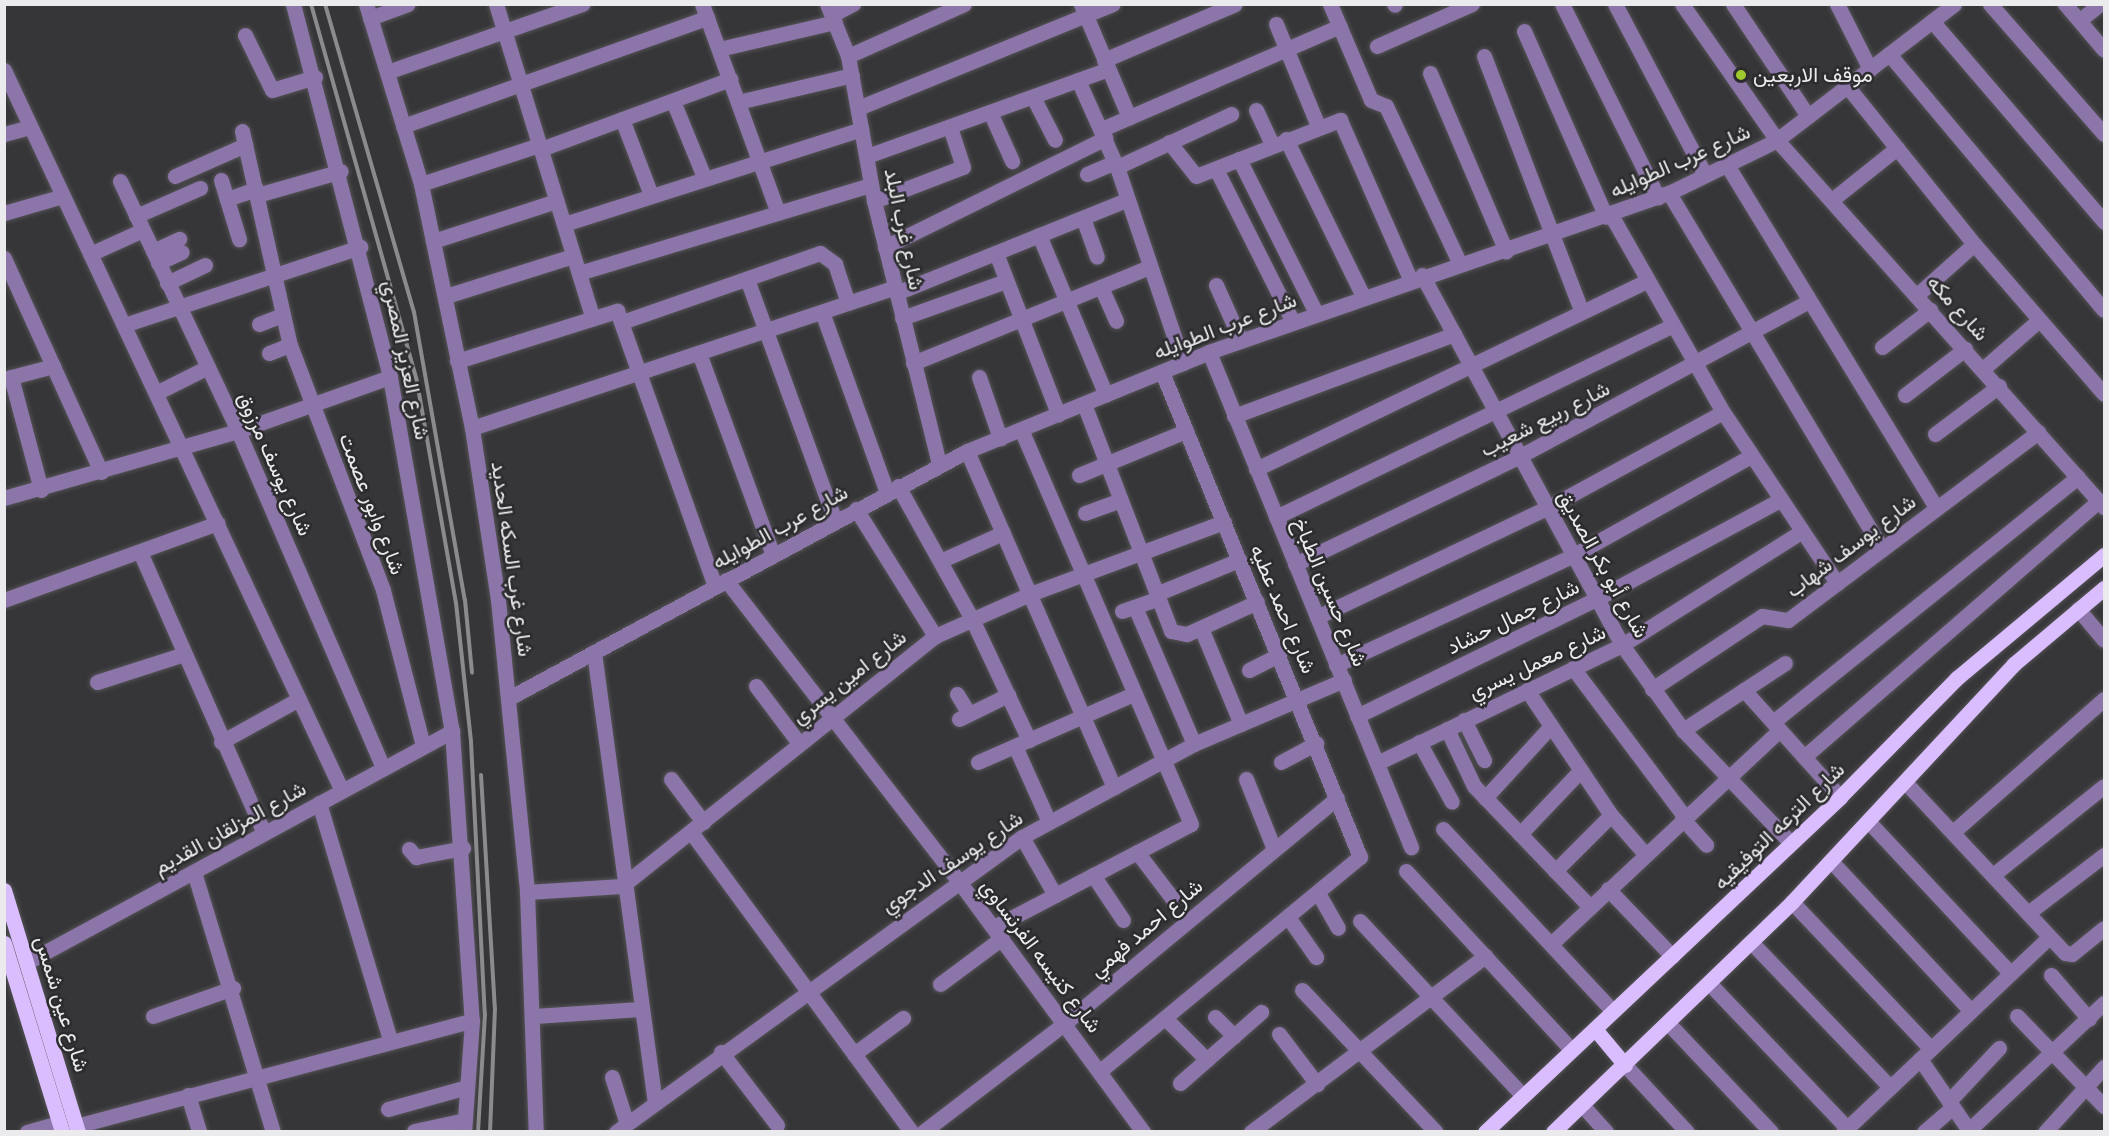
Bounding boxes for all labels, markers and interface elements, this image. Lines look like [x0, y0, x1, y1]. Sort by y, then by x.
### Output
place label: موقف الاربعين [1753, 62, 1873, 88]
marker: موقف الاربعين [1734, 68, 1748, 82]
street label: شارع عرب الطوايله [1606, 119, 1754, 203]
street label: شارع غرب البلد [879, 166, 929, 292]
street label: شارع مكه [1922, 270, 1994, 346]
street label: شارع العزيز المصري [377, 278, 435, 442]
street label: شارع عرب الطوايله [1150, 287, 1300, 365]
street label: شارع ربيع شعيب [1476, 376, 1614, 462]
street label: شارع يوسف مرزوق [232, 388, 318, 540]
street label: شارع وابور عصمت [333, 430, 411, 578]
street label: شارع غرب السكه الحديد [486, 460, 538, 658]
street label: شارع عرب الطوايله [708, 479, 852, 575]
street label: شارع أبو بكر الصديق [1552, 486, 1654, 642]
street label: شارع يوسف شهاب [1781, 489, 1921, 603]
street label: شارع حسين الطباخ [1287, 514, 1373, 670]
street label: شارع احمد عطيه [1245, 541, 1321, 677]
street label: شارع جمال حشاد [1443, 574, 1583, 660]
street label: شارع معمل يسري [1464, 619, 1610, 705]
street label: شارع امين يسري [787, 624, 911, 730]
street label: شارع الترعه التوفيقيه [1708, 757, 1850, 895]
street label: شارع المزلقان القديم [150, 776, 310, 880]
street label: شارع يوسف الدجوي [876, 805, 1028, 919]
street label: شارع احمد فهمي [1084, 873, 1208, 983]
street label: شارع كنيسه الفرنساوي [975, 874, 1107, 1038]
street label: شارع عين شمس [29, 933, 95, 1075]

